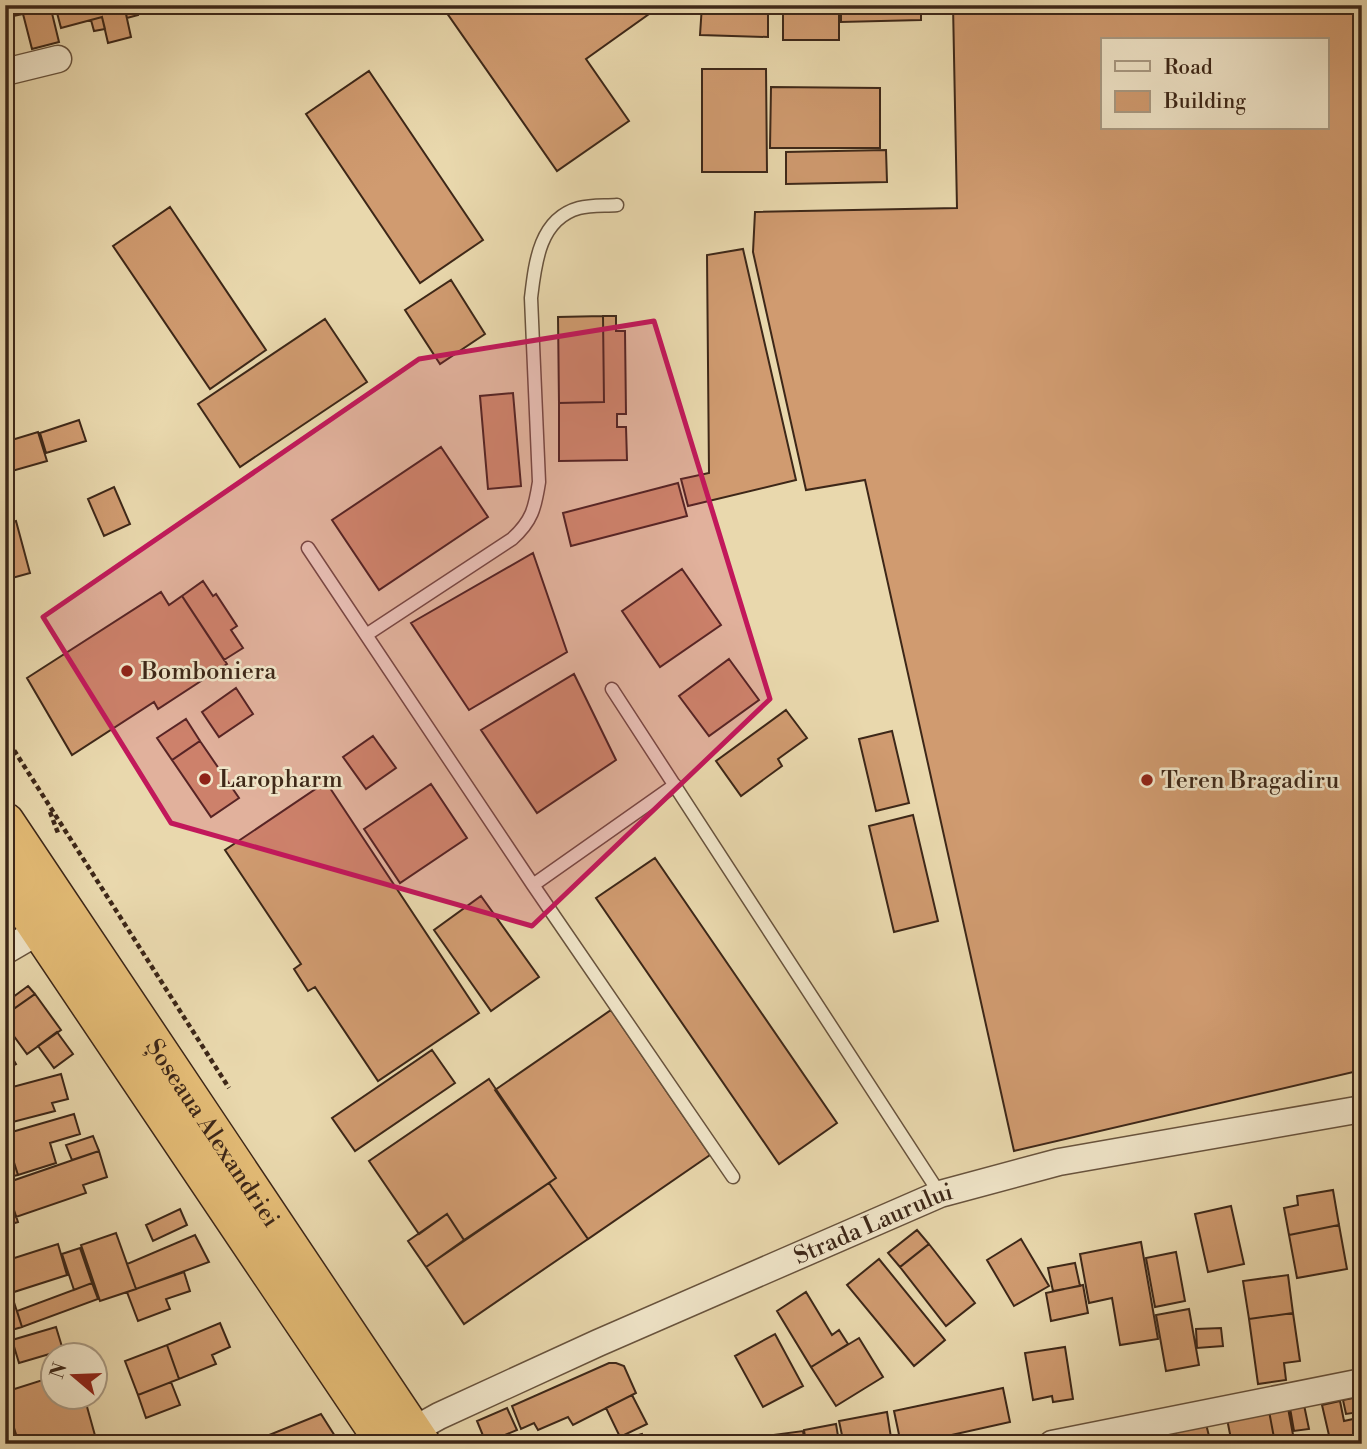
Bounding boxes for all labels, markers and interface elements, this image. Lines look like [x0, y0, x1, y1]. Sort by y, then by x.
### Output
legend [1101, 38, 1328, 130]
text: Road [1164, 55, 1213, 81]
text: Building [1163, 89, 1246, 115]
place label: Bomboniera [140, 657, 277, 687]
marker: Bomboniera [119, 663, 135, 679]
place label: Laropharm [219, 765, 343, 795]
place label: Teren Bragadiru [1161, 766, 1340, 796]
marker: Laropharm [197, 771, 213, 787]
marker: Teren Bragadiru [1139, 772, 1155, 788]
street label: Șoseaua Alexandriei [138, 1034, 286, 1233]
street label: Strada Laurului [789, 1177, 956, 1272]
north arrow [38, 1340, 108, 1410]
text: N [45, 1360, 73, 1382]

